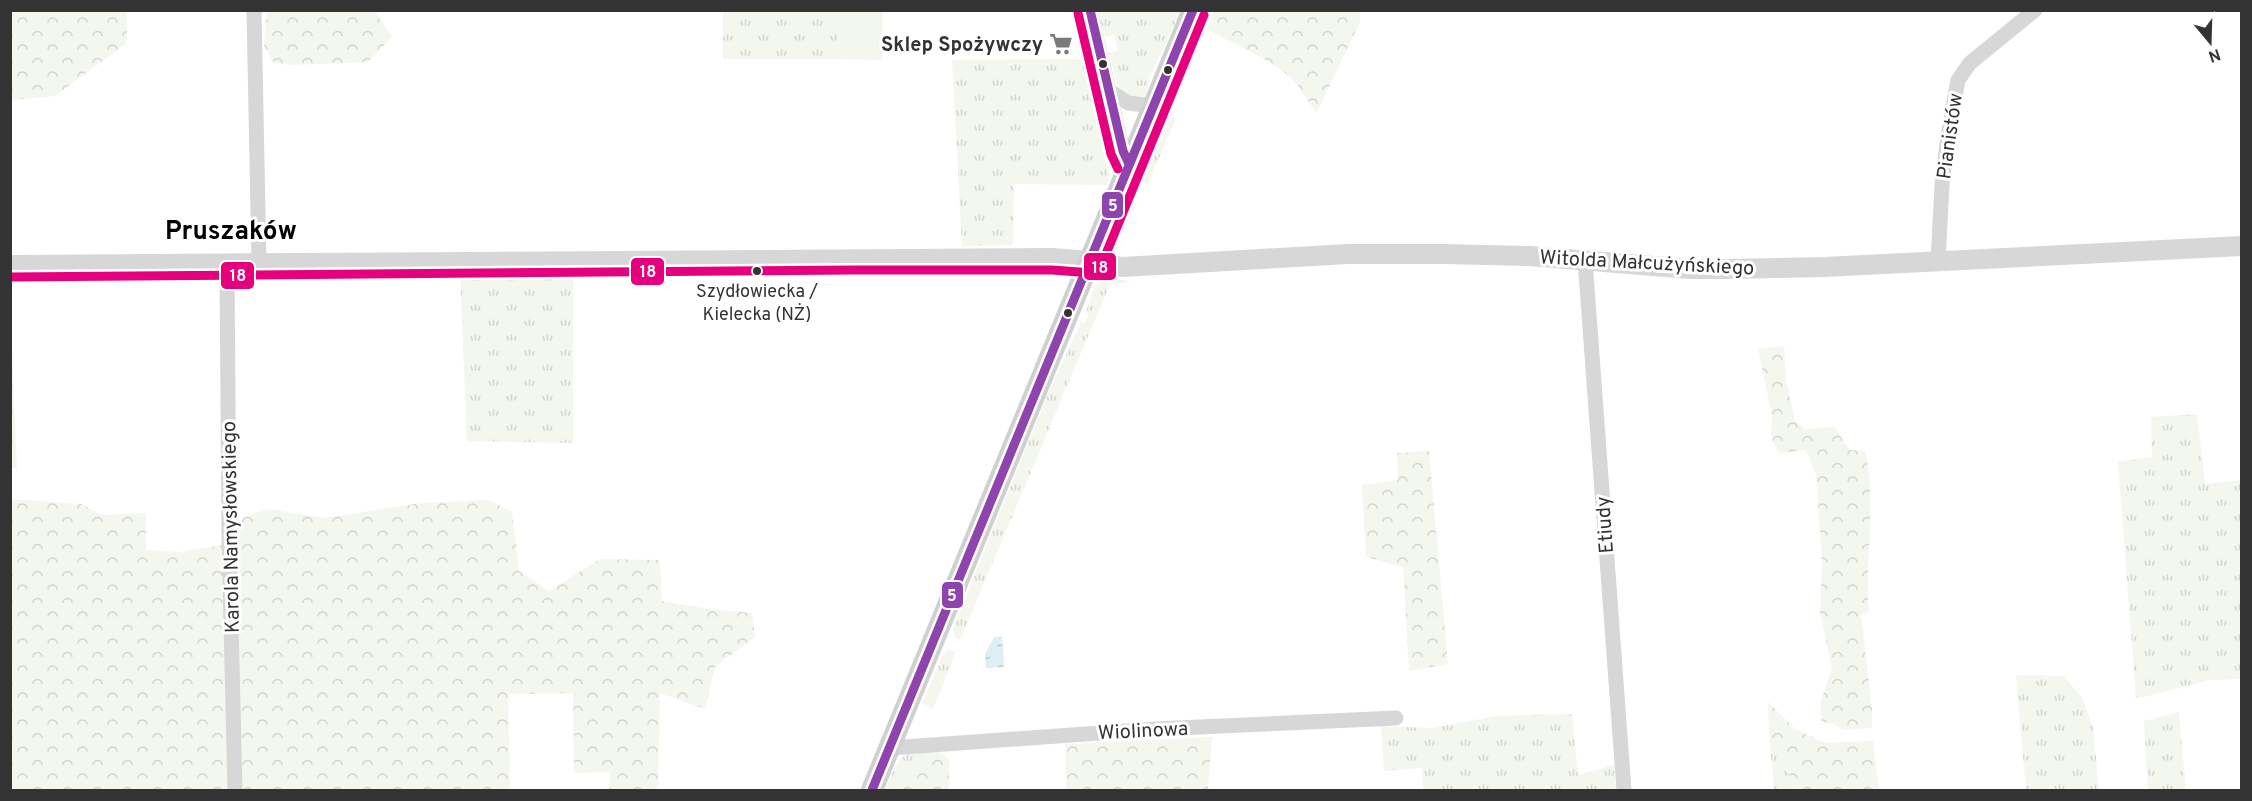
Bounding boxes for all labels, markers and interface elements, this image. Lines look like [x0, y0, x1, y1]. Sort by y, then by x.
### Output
north arrow [2180, 12, 2240, 72]
supermarket icon: Sklep Spożywczy [1048, 31, 1074, 57]
place label: Sklep Spożywczy [881, 33, 1043, 59]
text: N [2206, 43, 2223, 66]
unlabelled marker [1097, 58, 1109, 70]
unlabelled marker [1162, 64, 1174, 76]
street label: Pianistów [1932, 91, 1970, 181]
line badge: 5 [1101, 191, 1124, 219]
text: 5 [1108, 197, 1118, 217]
district label: Pruszaków [165, 216, 297, 249]
street label: Witolda Małcużyńskiego [1539, 245, 1755, 283]
line badge: 18 [1083, 252, 1117, 281]
line badge: 18 [630, 257, 665, 286]
text: 18 [1092, 259, 1108, 279]
line badge: 18 [220, 261, 255, 290]
text: 18 [640, 263, 656, 283]
marker: Szydłowiecka / Kielecka (NŻ) [751, 265, 763, 277]
text: 18 [230, 267, 246, 287]
place label: Szydłowiecka / Kielecka (NŻ) [696, 281, 818, 327]
unlabelled marker [1062, 307, 1074, 319]
street label: Karola Namysłowskiego [217, 421, 247, 633]
street label: Etiudy [1591, 495, 1621, 554]
line badge: 5 [941, 581, 964, 609]
text: 5 [947, 587, 957, 607]
street label: Wiolinowa [1097, 717, 1189, 747]

